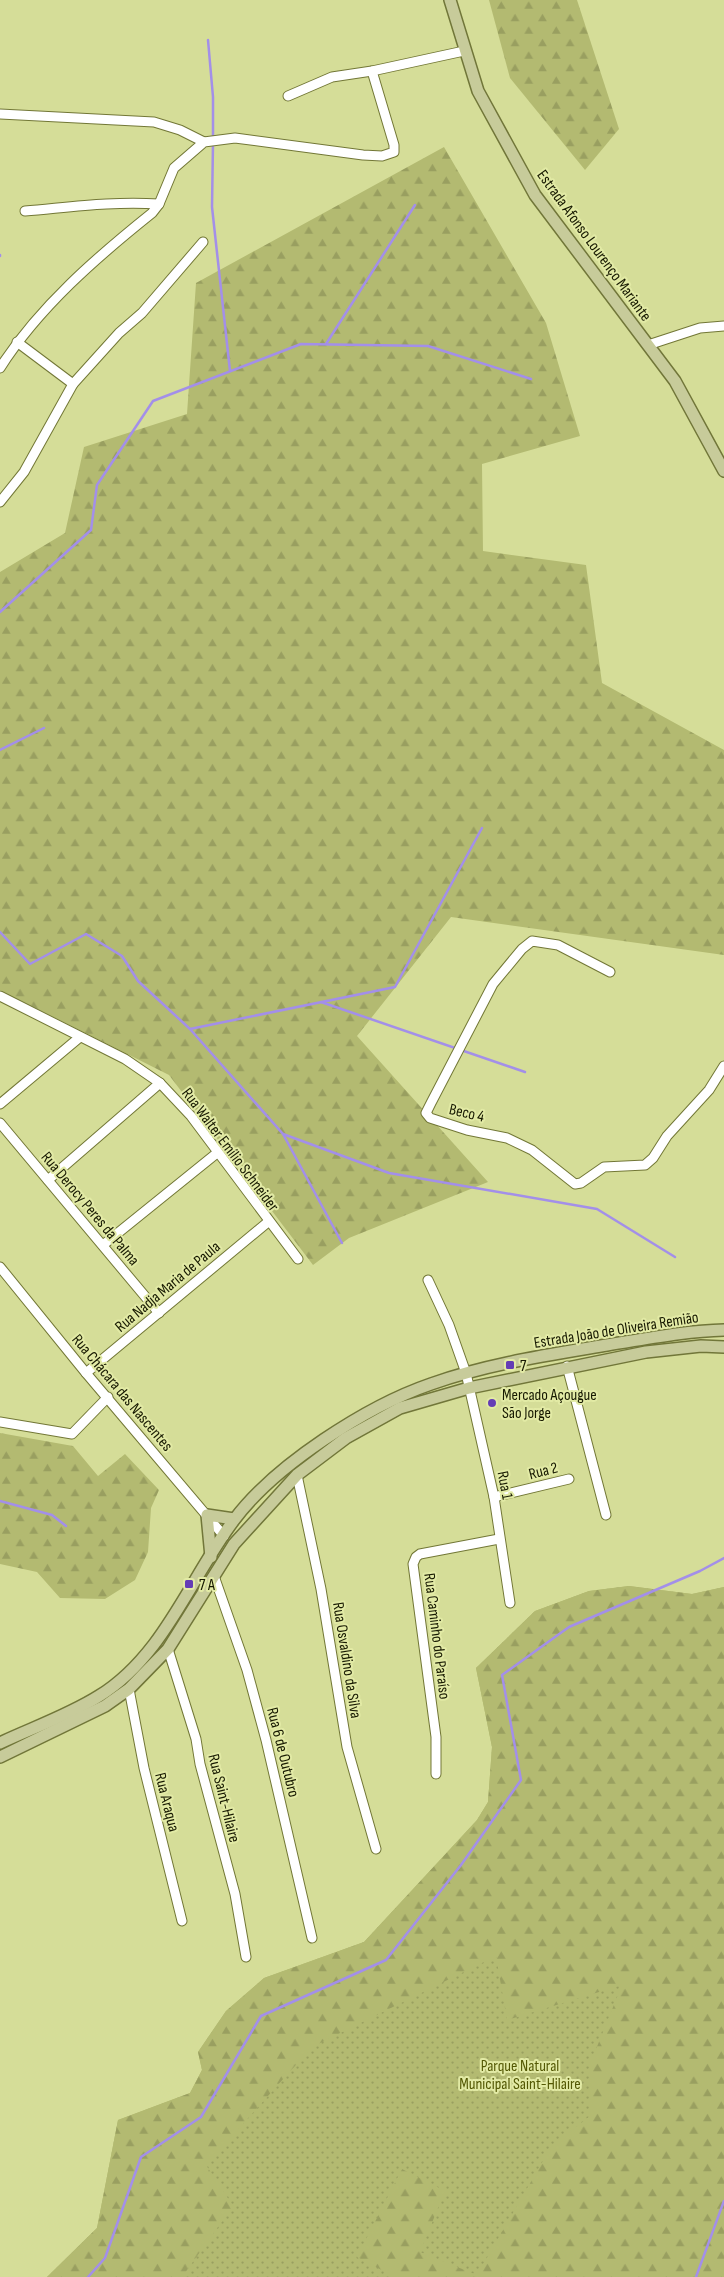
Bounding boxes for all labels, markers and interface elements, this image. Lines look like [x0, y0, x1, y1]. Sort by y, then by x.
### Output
street label: Estrada Afonso Lourenço Mariante [532, 167, 655, 325]
street label: Rua Walter Emílio Schneider [177, 1084, 283, 1216]
street label: Beco 4 [447, 1100, 487, 1127]
street label: Rua Derocy Peres da Palma [37, 1148, 143, 1270]
street label: Rua Nadja Maria de Paula [112, 1238, 224, 1337]
street label: Estrada João de Oliveira Remião [533, 1308, 700, 1353]
street label: Rua Chácara das Nascentes [67, 1331, 176, 1455]
place label: 7 [520, 1357, 527, 1376]
marker: 7 [504, 1359, 516, 1371]
place label: Mercado Açougue São Jorge [502, 1386, 597, 1423]
marker: Mercado Açougue São Jorge [486, 1397, 498, 1409]
street label: Rua 2 [527, 1459, 560, 1484]
street label: Rua 1 [492, 1470, 517, 1501]
street label: Rua Caminho do Paraíso [419, 1572, 454, 1700]
place label: 7 A [199, 1576, 215, 1595]
marker: 7 A [183, 1578, 195, 1590]
street label: Rua Osvaldino da Silva [328, 1601, 365, 1720]
street label: Rua 6 de Outubro [262, 1706, 303, 1799]
street label: Rua Saint-Hilaire [203, 1752, 244, 1845]
street label: Rua Araqua [150, 1771, 183, 1834]
park label: Parque Natural Municipal Saint-Hilaire [459, 2057, 581, 2094]

